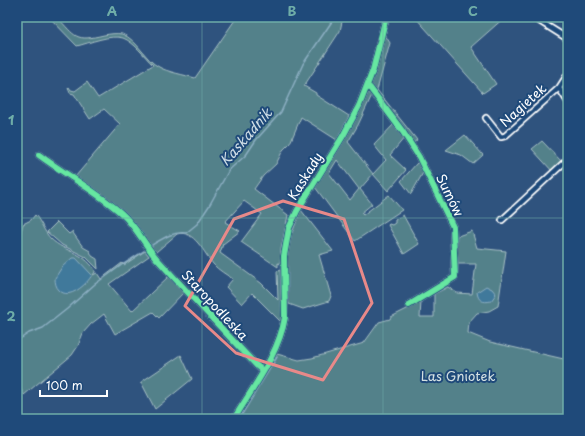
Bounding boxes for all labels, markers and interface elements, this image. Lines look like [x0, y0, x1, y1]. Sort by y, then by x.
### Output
text: A [107, 1, 117, 20]
text: B [288, 1, 297, 20]
text: C [468, 1, 478, 20]
street label: Nagietek [495, 79, 550, 131]
water label: Kaskadnik [215, 102, 278, 170]
text: 1 [8, 110, 14, 129]
street label: Kaskady [282, 148, 327, 203]
street label: Sumów [432, 170, 469, 219]
street label: Staropodleska [178, 265, 254, 345]
text: 2 [6, 306, 16, 325]
park label: Las Gniotek [421, 366, 495, 385]
scale bar [40, 372, 107, 398]
text: 100 m [46, 376, 83, 394]

